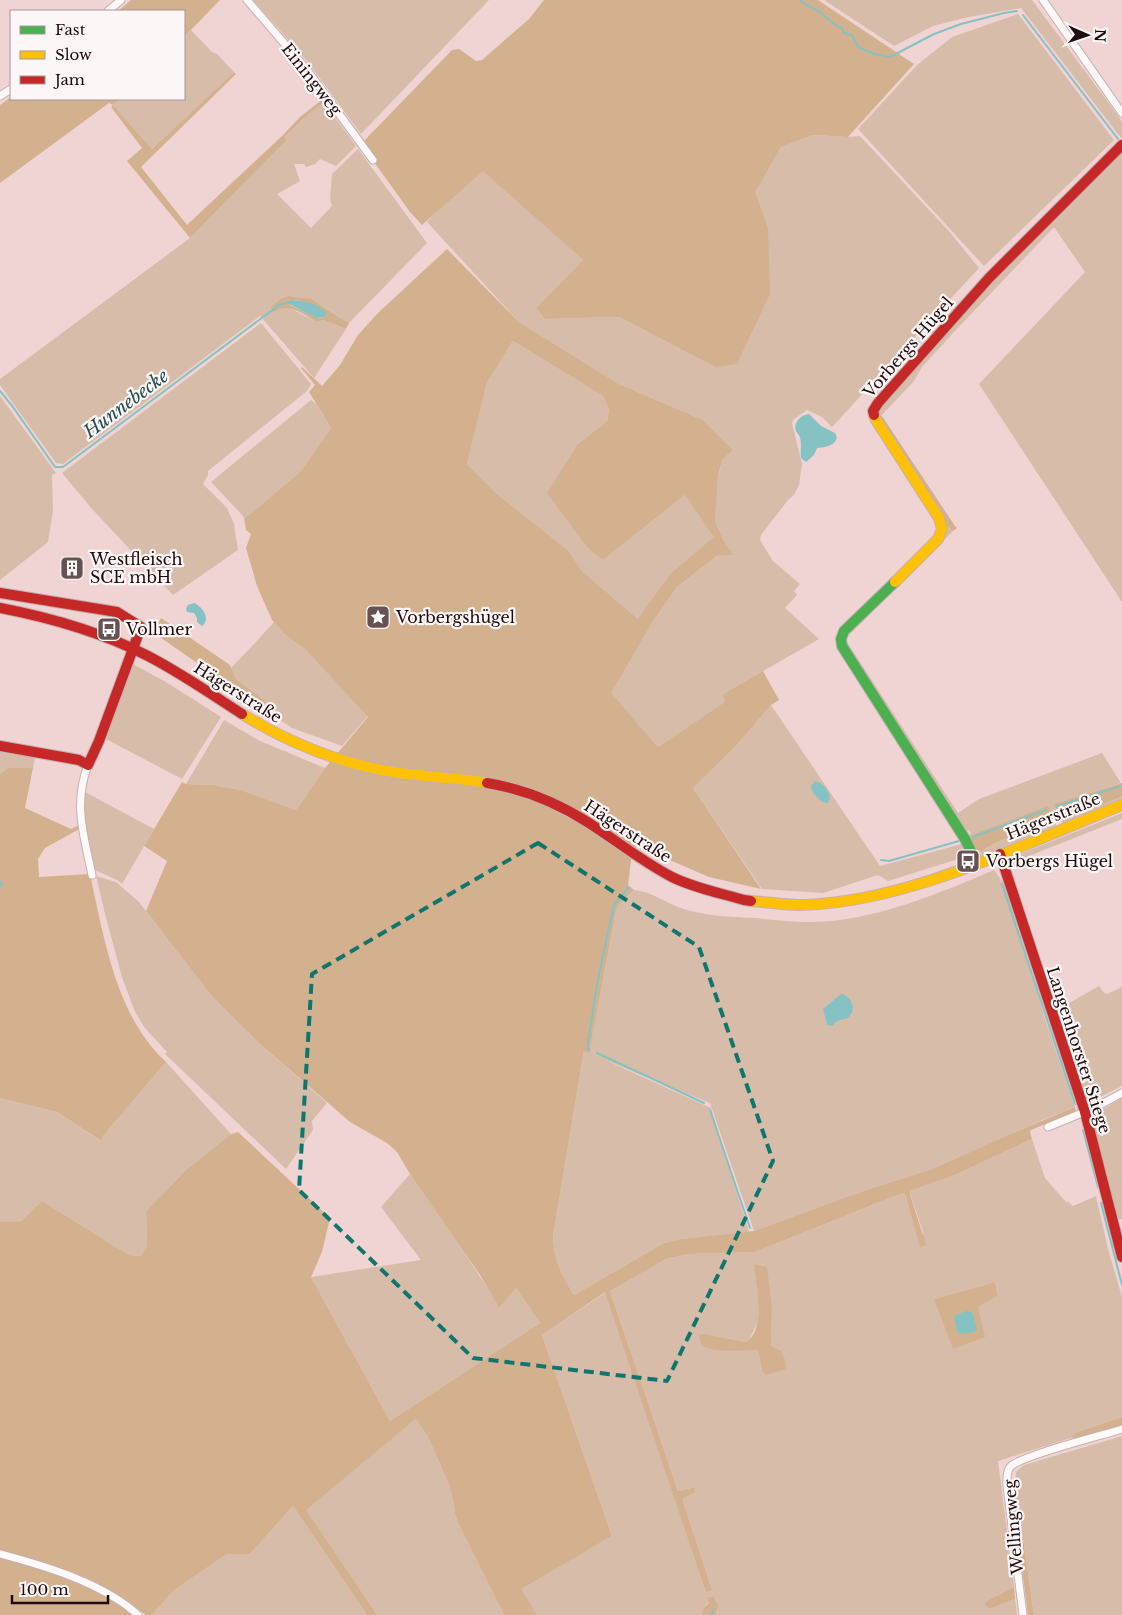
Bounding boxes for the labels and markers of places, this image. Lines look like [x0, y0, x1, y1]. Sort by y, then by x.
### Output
place label: Westfleisch SCE mbH [89, 549, 182, 587]
building icon: Westfleisch SCE mbH [59, 555, 85, 581]
place icon: Vorbergshügel [365, 604, 391, 630]
place label: Vorbergshügel [395, 607, 515, 627]
bus stop icon: Vollmer [96, 616, 122, 642]
place label: Vollmer [125, 619, 192, 639]
bus stop icon: Vorbergs Hügel [955, 848, 981, 874]
place label: Vorbergs Hügel [985, 851, 1113, 871]

